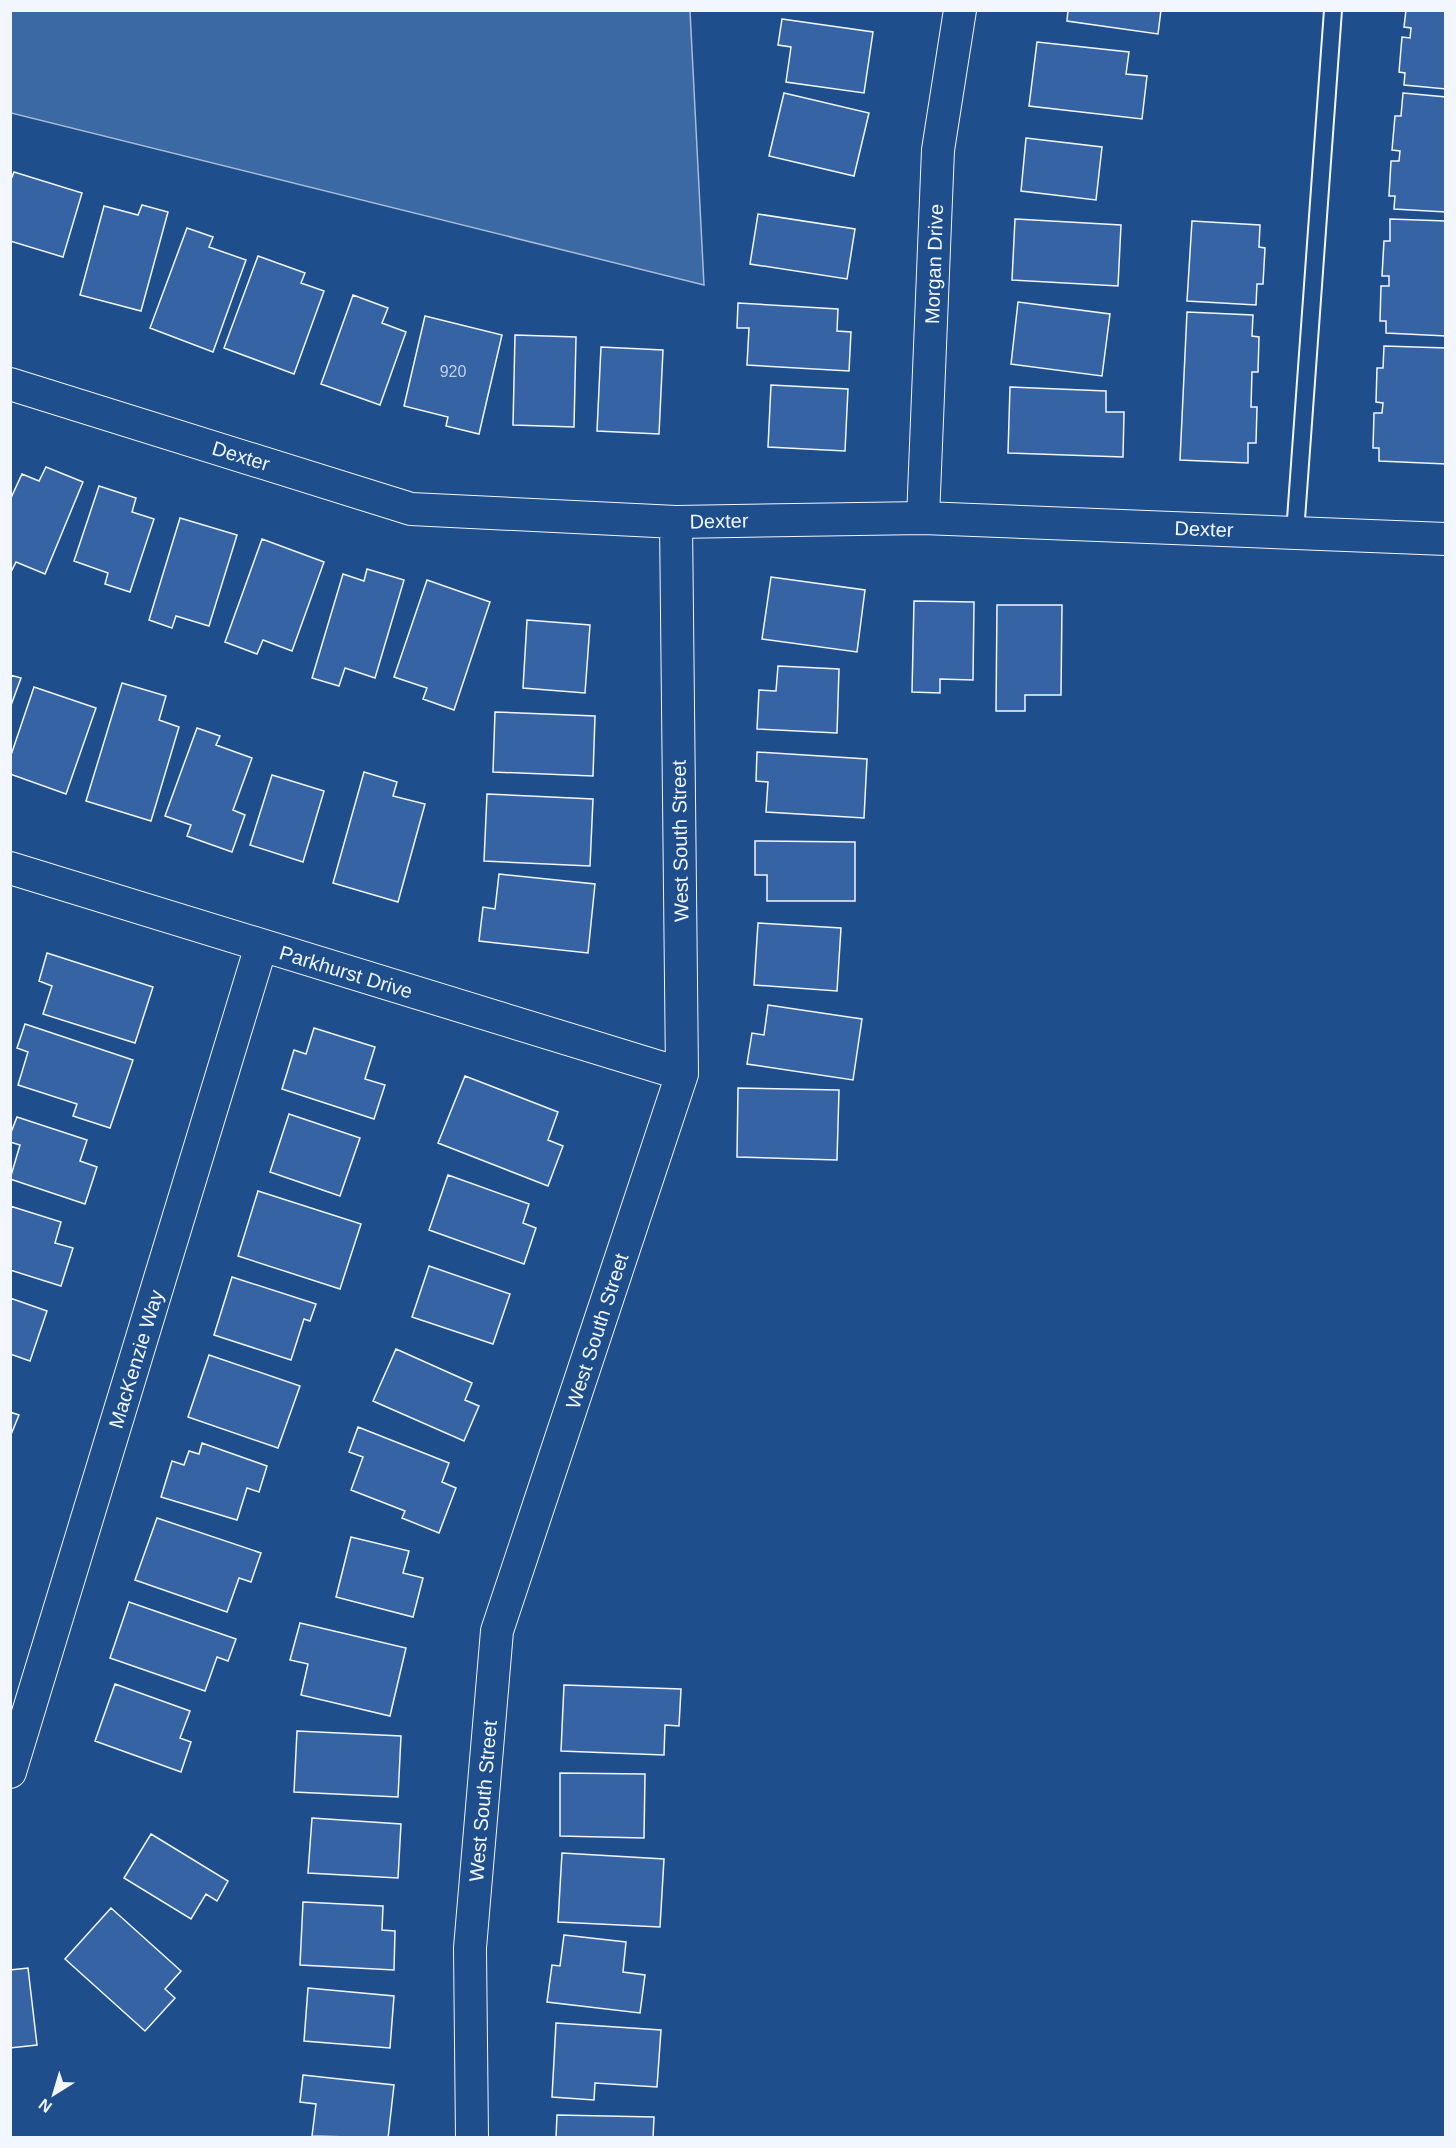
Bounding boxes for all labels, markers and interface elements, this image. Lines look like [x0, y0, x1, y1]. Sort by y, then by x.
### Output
street label: Morgan Drive [921, 204, 947, 324]
house number: 920 [440, 363, 466, 380]
street label: Dexter [210, 437, 273, 475]
street label: Dexter [689, 509, 749, 533]
street label: Dexter [1174, 517, 1234, 541]
street label: West South Street [668, 759, 692, 922]
street label: Parkhurst Drive [277, 941, 415, 1003]
street label: West South Street [562, 1250, 633, 1411]
street label: MacKenzie Way [104, 1287, 168, 1431]
street label: West South Street [465, 1719, 501, 1883]
north arrow [24, 2064, 84, 2124]
text: N [36, 2095, 55, 2116]

